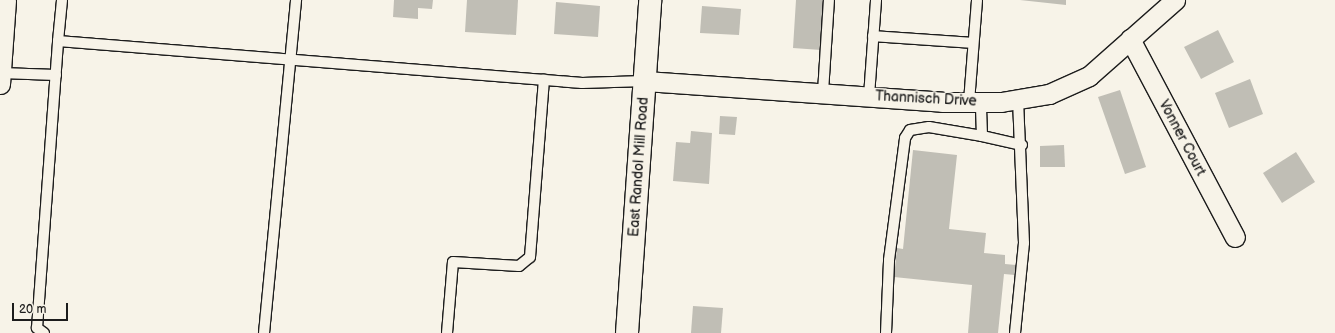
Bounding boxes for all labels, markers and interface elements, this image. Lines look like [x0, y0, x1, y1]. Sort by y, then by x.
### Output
street label: Thannisch Drive [875, 88, 977, 110]
street label: East Randol Mill Road [626, 97, 652, 237]
street label: Vonner Court [1155, 97, 1209, 179]
scale bar [14, 295, 70, 321]
text: 20 m [19, 302, 46, 317]

